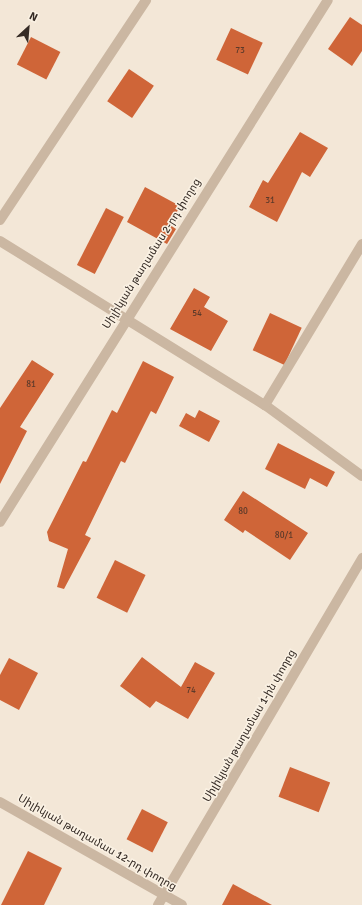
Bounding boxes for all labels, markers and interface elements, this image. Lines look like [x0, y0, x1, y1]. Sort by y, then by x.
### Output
north arrow [8, 8, 48, 48]
text: N [27, 9, 40, 24]
house number: 73 [235, 46, 245, 56]
street label: Սիլիկյան թաղամաս 2-րդ փողոց [100, 176, 204, 332]
house number: 31 [265, 196, 275, 206]
house number: 54 [192, 309, 202, 319]
house number: 81 [26, 380, 36, 390]
house number: 80 [238, 507, 248, 517]
house number: 80/1 [275, 531, 293, 541]
street label: Սիլիկյան թաղամաս 1-ին փողոց [201, 647, 299, 805]
house number: 74 [186, 686, 196, 696]
street label: Սիլիկյան թաղամաս 12-րդ փողոց [15, 792, 179, 894]

